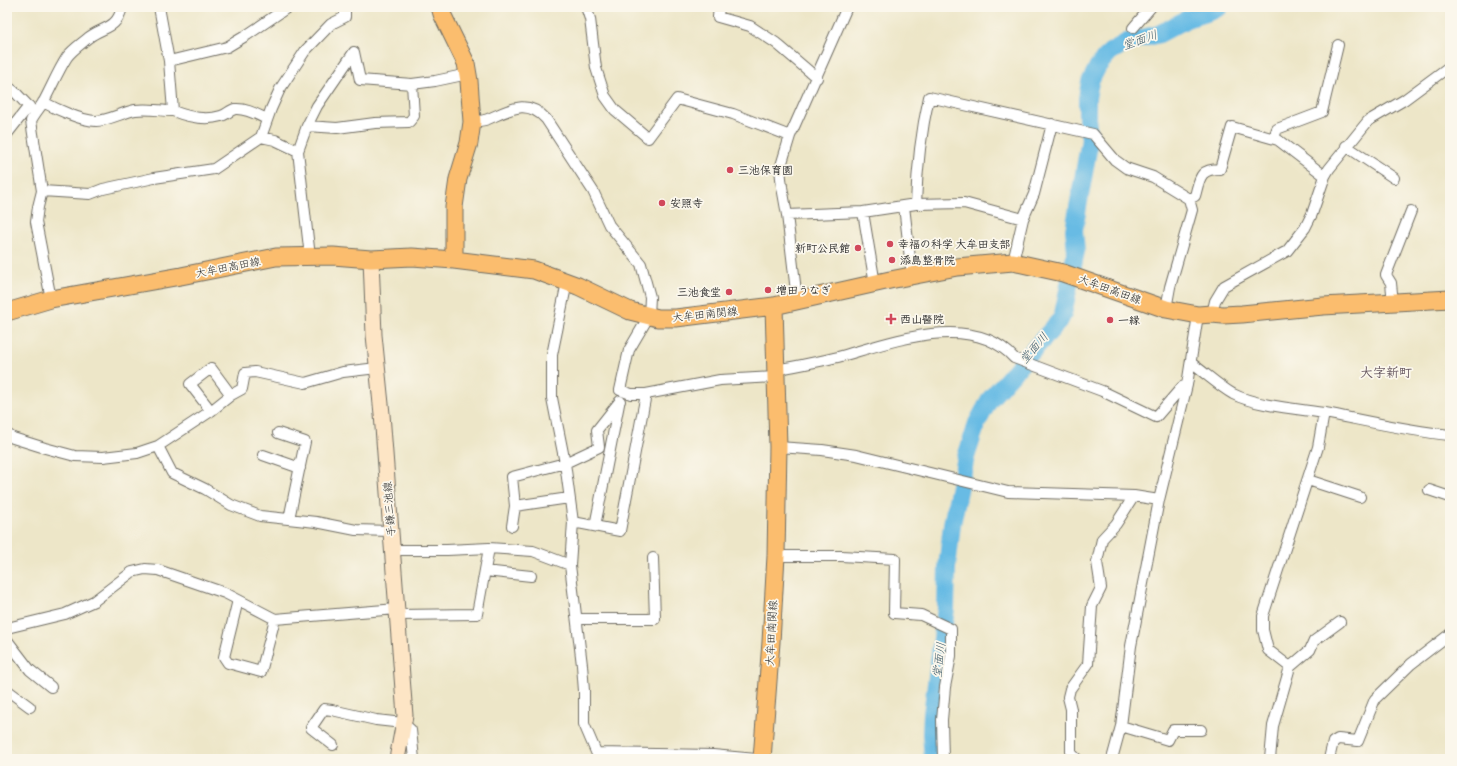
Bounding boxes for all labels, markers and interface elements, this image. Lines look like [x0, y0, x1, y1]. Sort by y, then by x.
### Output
water label: 堂面川 [1121, 28, 1160, 54]
marker: 三池保育園 [725, 165, 735, 175]
place label: 三池保育園 [738, 165, 793, 178]
marker: 安照寺 [657, 198, 667, 208]
place label: 安照寺 [670, 198, 703, 211]
marker: 幸福の科学 大牟田支部 [885, 239, 895, 249]
place label: 幸福の科学 大牟田支部 [898, 239, 1011, 252]
place label: 新町公民館 [795, 243, 850, 256]
marker: 新町公民館 [853, 243, 863, 253]
marker: 添島整骨院 [887, 255, 897, 265]
place label: 添島整骨院 [900, 255, 955, 268]
street label: 大牟田高田線 [195, 256, 262, 281]
street label: 大牟田高田線 [1076, 273, 1143, 308]
marker: 増田うなぎ [763, 285, 773, 295]
place label: 増田うなぎ [776, 285, 831, 298]
place label: 三池食堂 [677, 287, 721, 300]
marker: 三池食堂 [724, 287, 734, 297]
street label: 大牟田南関線 [672, 306, 739, 325]
marker: 西山醫院 [885, 313, 897, 325]
place label: 西山醫院 [900, 314, 944, 327]
marker: 一縁 [1105, 315, 1115, 325]
place label: 一縁 [1118, 315, 1140, 328]
water label: 堂面川 [1018, 330, 1053, 367]
district label: 大字新町 [1360, 366, 1412, 382]
street label: 手鎌三池線 [382, 481, 399, 537]
street label: 大牟田南関線 [764, 600, 781, 666]
water label: 堂面川 [931, 641, 950, 679]

